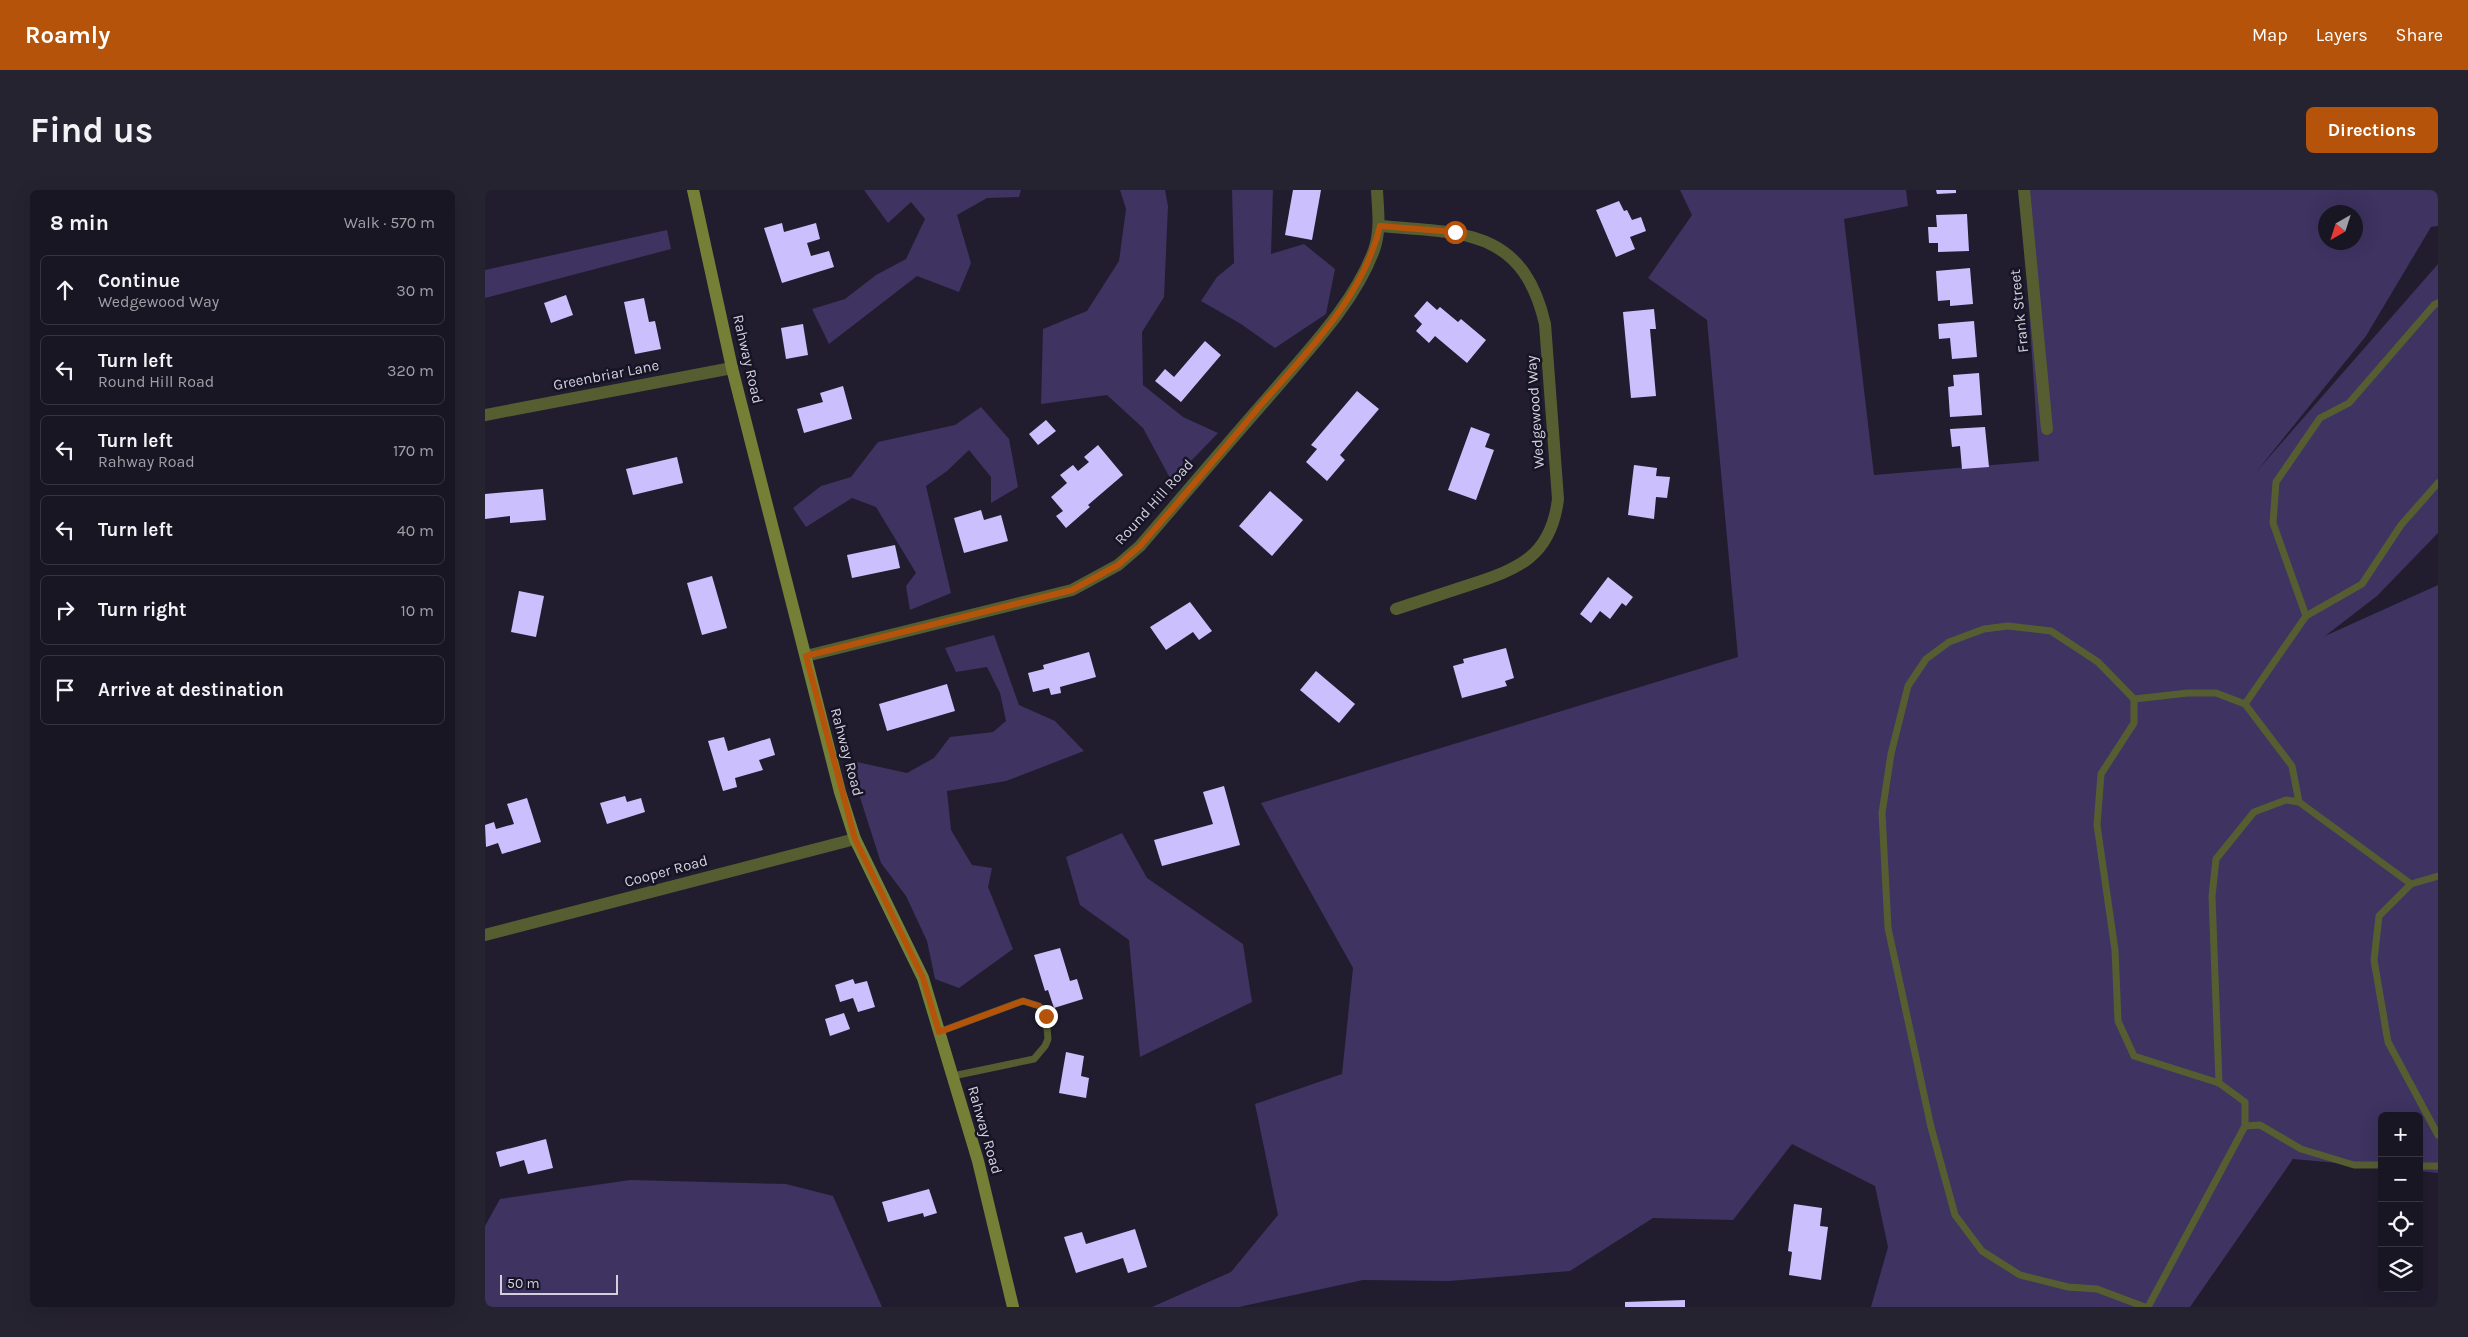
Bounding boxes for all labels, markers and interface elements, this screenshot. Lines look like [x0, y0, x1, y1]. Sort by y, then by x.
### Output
text: Roamly [25, 21, 110, 49]
text: Map [2252, 24, 2288, 46]
text: Layers [2316, 24, 2368, 46]
text: Share [2396, 24, 2443, 46]
button: Directions [2306, 107, 2438, 153]
text: Find us [30, 110, 153, 151]
north arrow [2318, 205, 2363, 250]
text: 8 min [50, 211, 109, 235]
text: Walk · 570 m [344, 213, 435, 232]
route start [1444, 221, 1467, 244]
street label: Frank Street [2006, 268, 2032, 354]
text: Continue [98, 270, 180, 292]
icon: ahead [51, 276, 79, 304]
text: 30 m [396, 281, 434, 300]
text: Wedgewood Way [98, 292, 219, 311]
street label: Rahway Road [729, 313, 767, 405]
text: Turn left [98, 350, 173, 372]
street label: Wedgewood Way [1522, 355, 1548, 469]
icon: left [51, 356, 79, 384]
street label: Greenbriar Lane [551, 356, 661, 394]
text: 320 m [387, 361, 434, 380]
text: Round Hill Road [98, 372, 214, 391]
text: Turn left [98, 430, 173, 452]
icon: left [51, 436, 79, 464]
text: 170 m [393, 441, 434, 460]
text: Rahway Road [98, 452, 195, 471]
street label: Round Hill Road [1111, 455, 1197, 549]
icon: left [51, 516, 79, 544]
text: Turn left [98, 519, 173, 541]
text: 40 m [397, 521, 434, 540]
icon: right [51, 596, 79, 624]
text: Turn right [98, 599, 187, 621]
text: 10 m [400, 601, 434, 620]
icon: arrive [51, 676, 79, 704]
text: Arrive at destination [98, 679, 284, 701]
street label: Rahway Road [827, 706, 867, 798]
street label: Cooper Road [622, 851, 710, 891]
route end [1035, 1005, 1058, 1028]
street label: Rahway Road [964, 1084, 1006, 1176]
map controls [2378, 1112, 2423, 1292]
button: + [2378, 1112, 2423, 1157]
button: − [2378, 1157, 2423, 1202]
button: locate [2378, 1202, 2423, 1247]
button: layers [2378, 1247, 2423, 1292]
scale bar [500, 1272, 617, 1295]
text: 50 m [507, 1275, 540, 1292]

